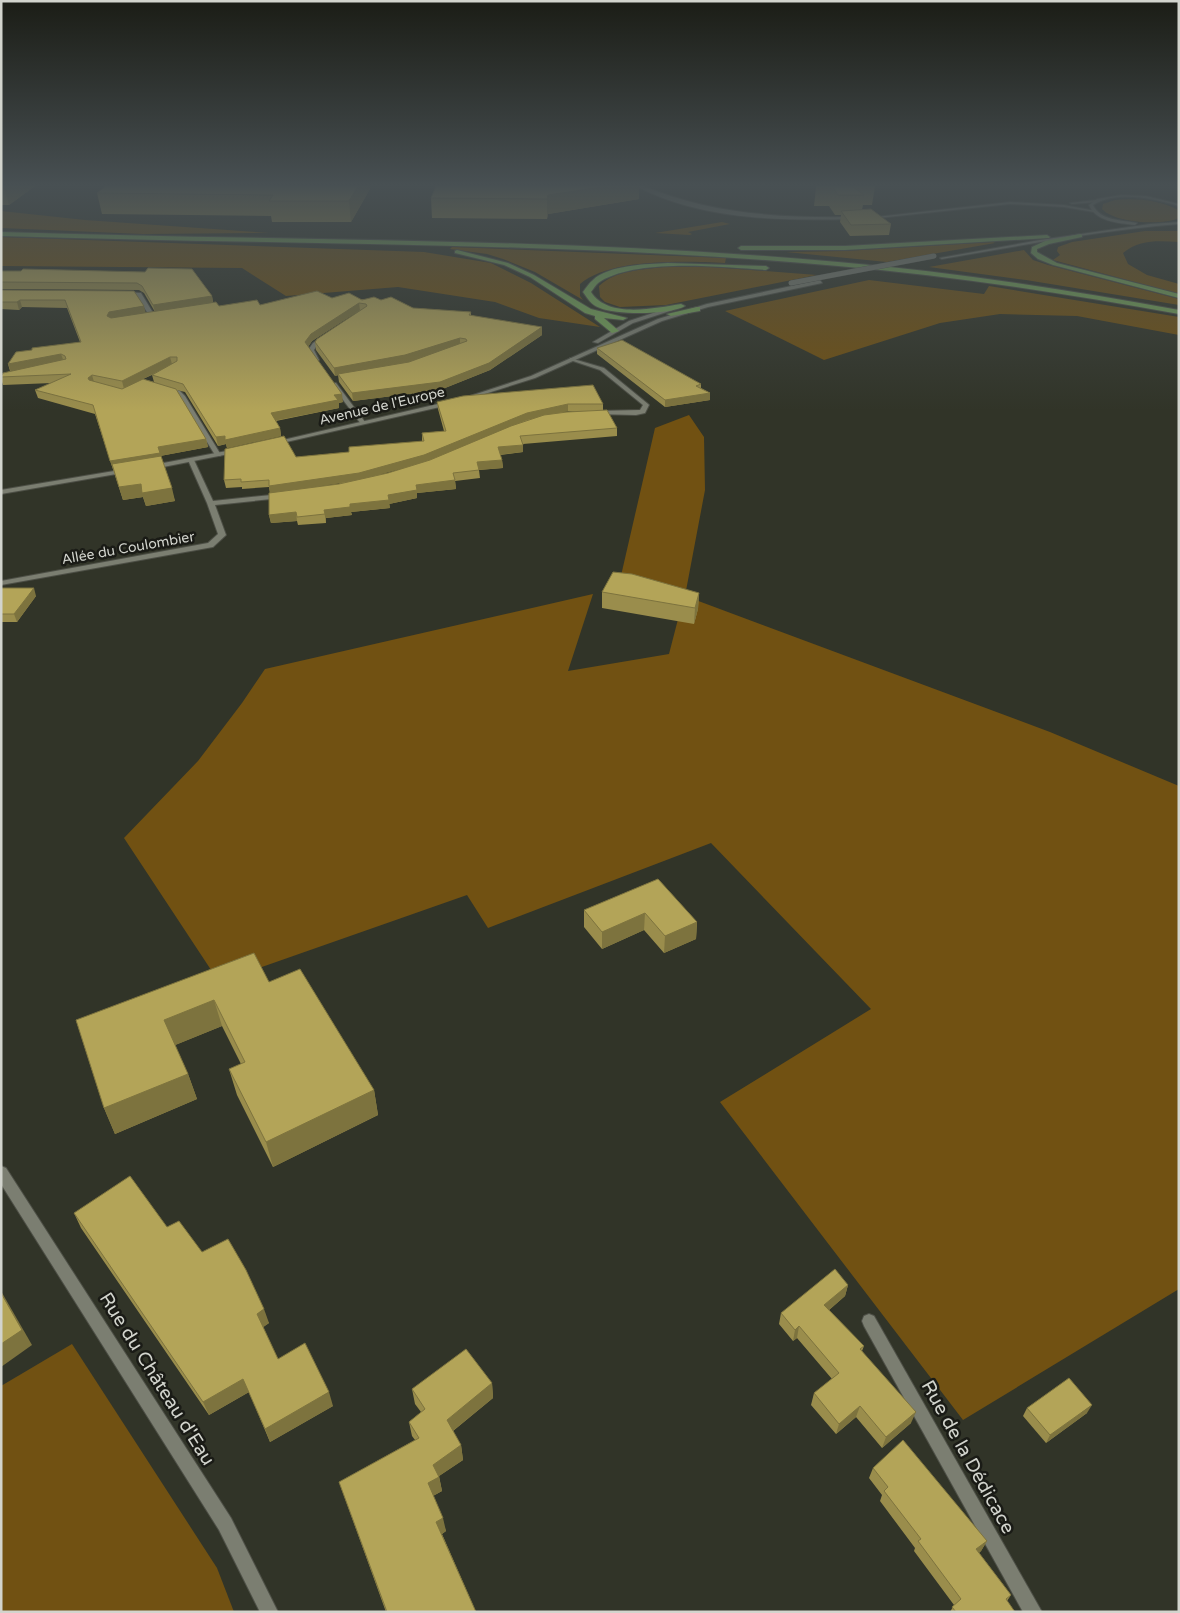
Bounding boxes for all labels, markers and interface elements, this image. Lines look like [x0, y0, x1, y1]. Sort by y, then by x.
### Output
street label: Avenue de l'Europe [318, 383, 447, 429]
street label: Allée du Coulombier [60, 528, 196, 568]
street label: Rue du Château d'Eau [95, 1288, 219, 1470]
street label: Rue de la Dédicace [917, 1377, 1019, 1537]

